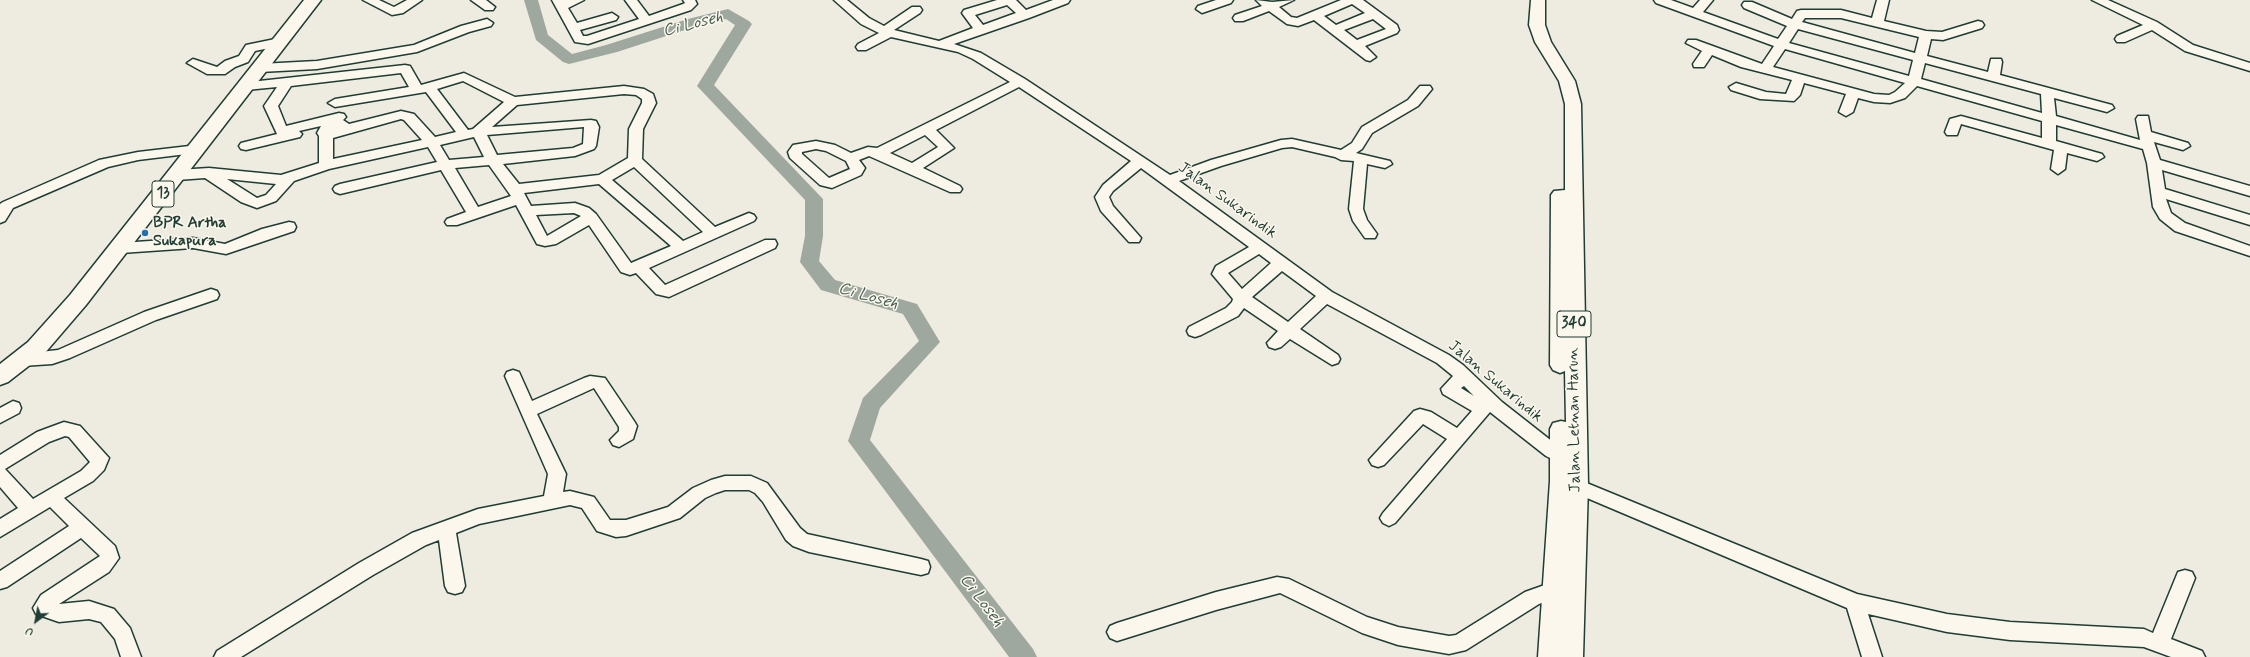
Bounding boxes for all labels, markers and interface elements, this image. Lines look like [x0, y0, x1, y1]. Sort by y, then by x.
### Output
water label: Ci Loseh [661, 8, 725, 42]
street label: Jalan Sukarindik [1174, 159, 1280, 243]
road number: 13 [152, 181, 174, 207]
place label: BPR Artha Sukapura [153, 214, 227, 252]
marker: BPR Artha Sukapura [140, 228, 150, 238]
water label: Ci Loseh [836, 279, 900, 315]
road number: 340 [1557, 311, 1591, 337]
street label: Jalan Sukarindik [1444, 337, 1546, 427]
street label: Jalan Letnan Harun [1564, 347, 1586, 493]
water label: Ci Loseh [954, 570, 1008, 632]
north arrow [16, 601, 56, 641]
text: U [23, 623, 36, 639]

